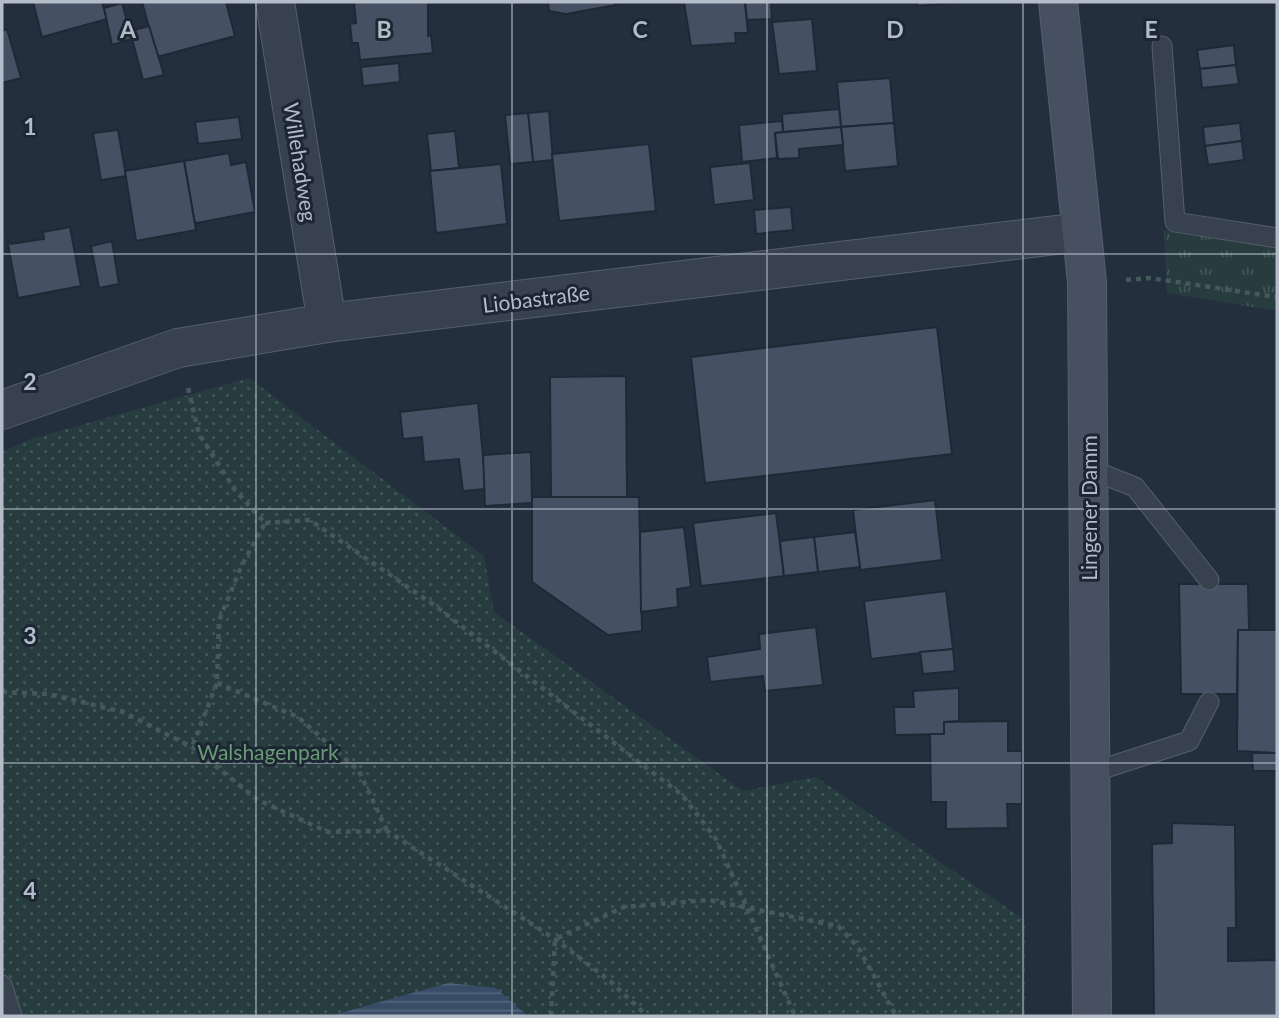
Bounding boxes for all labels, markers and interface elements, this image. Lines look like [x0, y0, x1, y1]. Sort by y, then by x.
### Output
text: A [119, 15, 137, 43]
text: B [376, 15, 392, 43]
text: C [632, 15, 648, 43]
text: D [886, 15, 904, 43]
text: E [1144, 15, 1158, 43]
street label: Willehadweg [279, 101, 323, 223]
text: 1 [23, 112, 37, 140]
street label: Liobastraße [481, 279, 591, 317]
text: 2 [23, 367, 37, 395]
street label: Lingener Damm [1076, 435, 1101, 581]
text: 3 [23, 621, 37, 649]
park label: Walshagenpark [197, 739, 339, 764]
text: 4 [23, 876, 37, 904]

